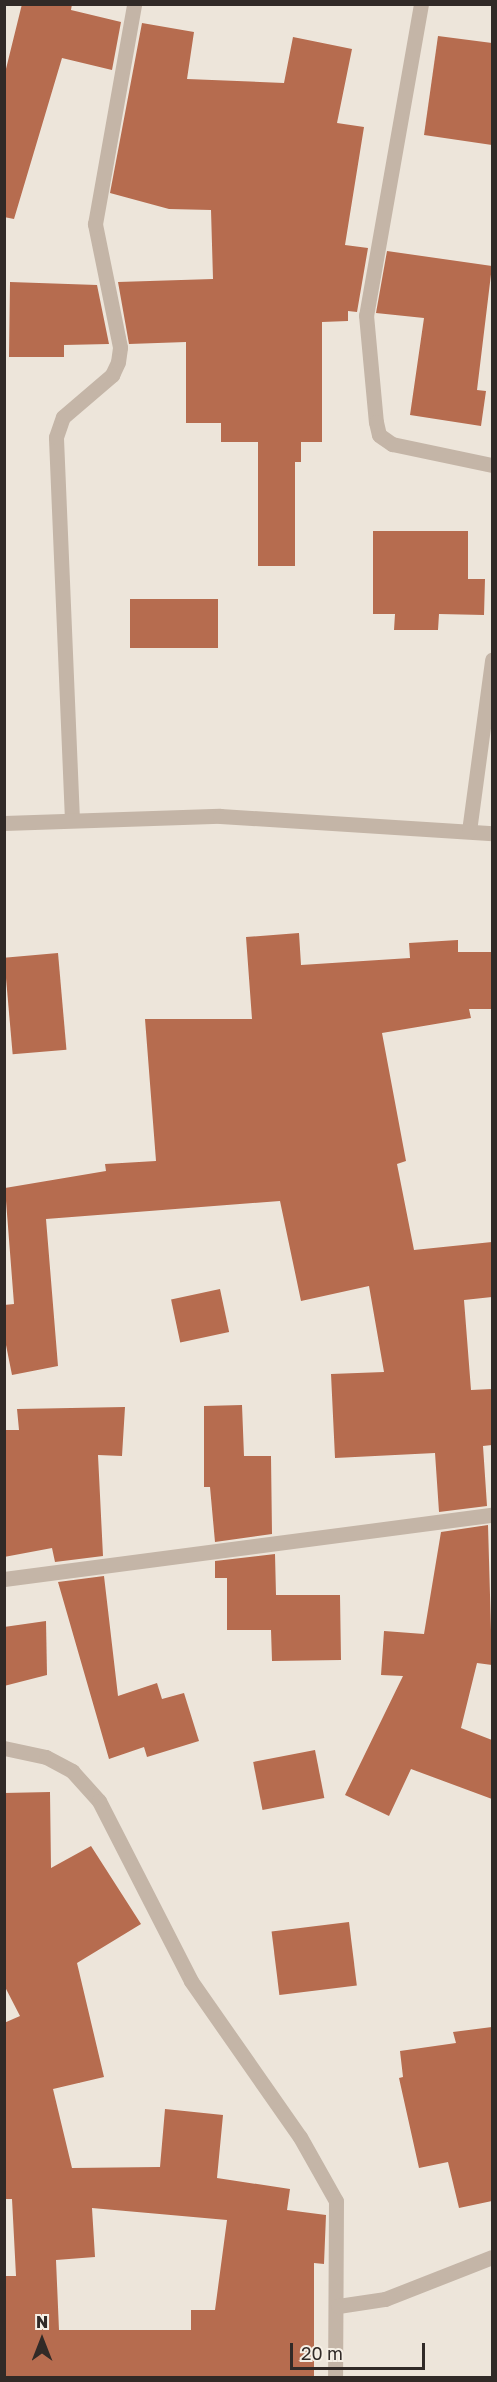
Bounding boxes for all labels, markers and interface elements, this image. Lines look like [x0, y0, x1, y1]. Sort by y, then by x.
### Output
north arrow [12, 2310, 72, 2370]
text: N [36, 2312, 48, 2332]
scale bar [293, 2331, 428, 2369]
text: 20 m [301, 2342, 343, 2364]

